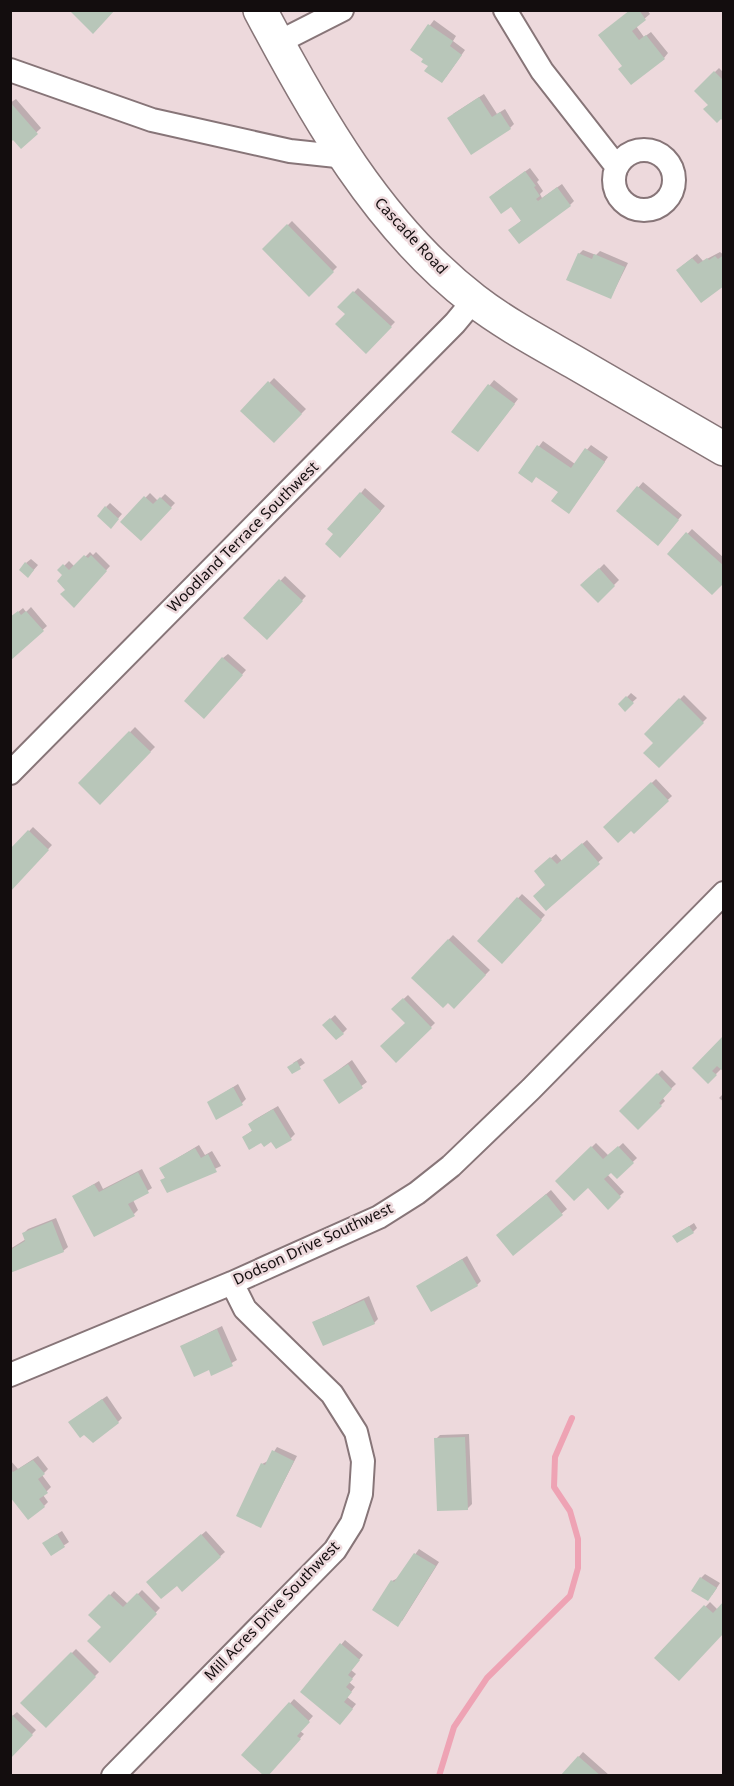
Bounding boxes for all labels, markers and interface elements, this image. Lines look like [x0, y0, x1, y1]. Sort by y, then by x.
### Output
street label: Cascade Road [371, 193, 453, 278]
street label: Woodland Terrace Southwest [163, 456, 322, 616]
street label: Dodson Drive Southwest [230, 1197, 396, 1289]
street label: Mill Acres Drive Southwest [199, 1536, 344, 1684]

